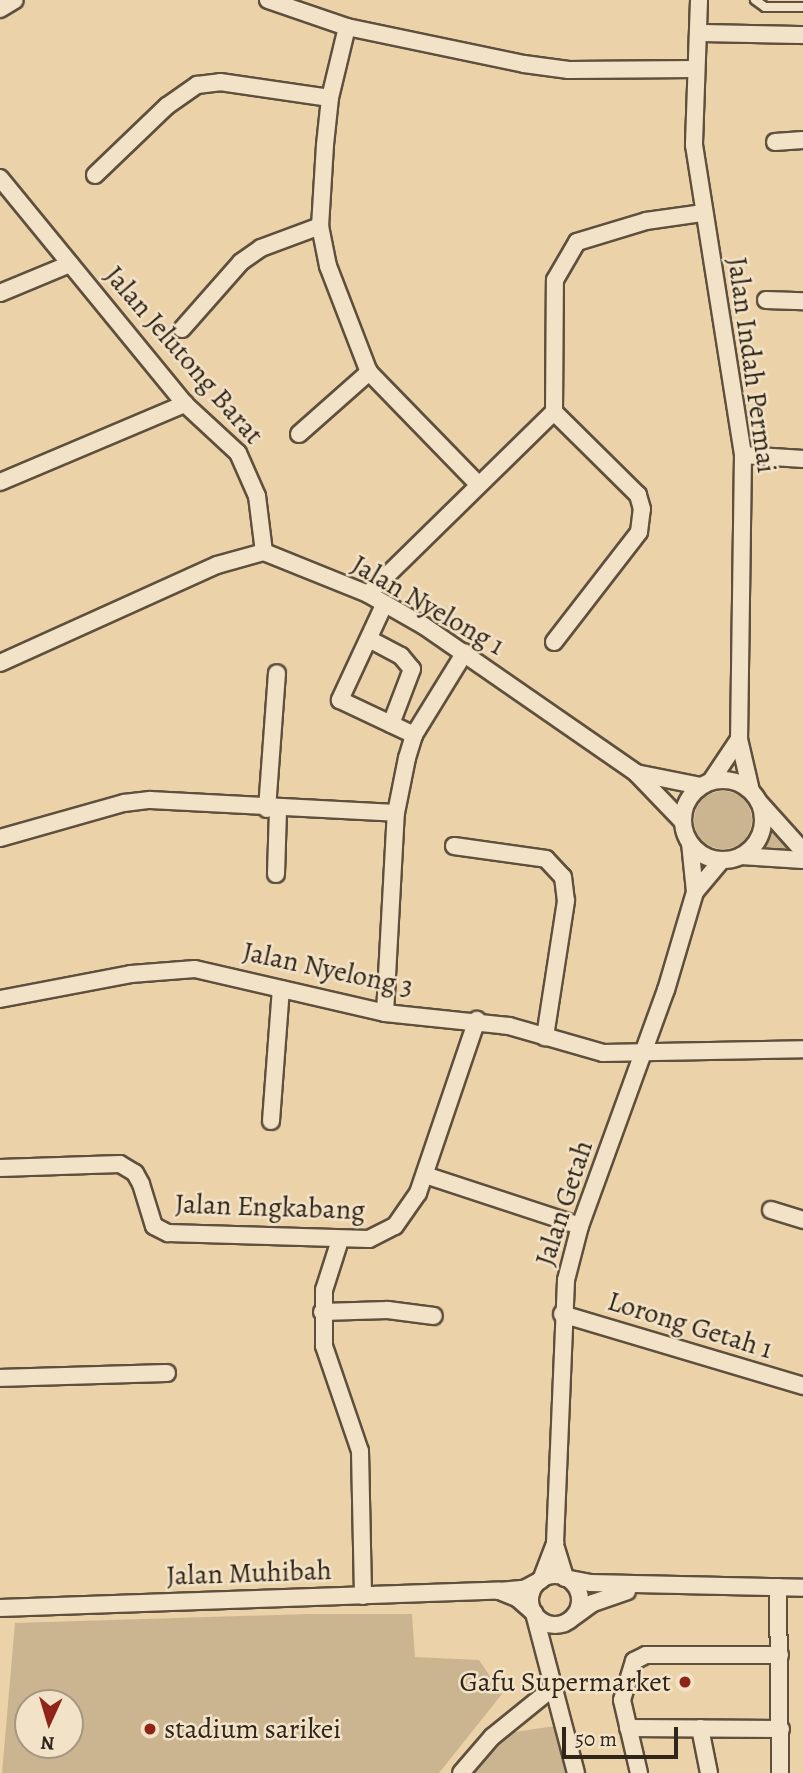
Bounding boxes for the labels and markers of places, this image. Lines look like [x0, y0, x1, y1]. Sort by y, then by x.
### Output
place label: Gafu Supermarket [459, 1665, 671, 1699]
marker: Gafu Supermarket [677, 1674, 693, 1690]
place label: stadium sarikei [164, 1712, 341, 1746]
marker: stadium sarikei [142, 1721, 158, 1737]

